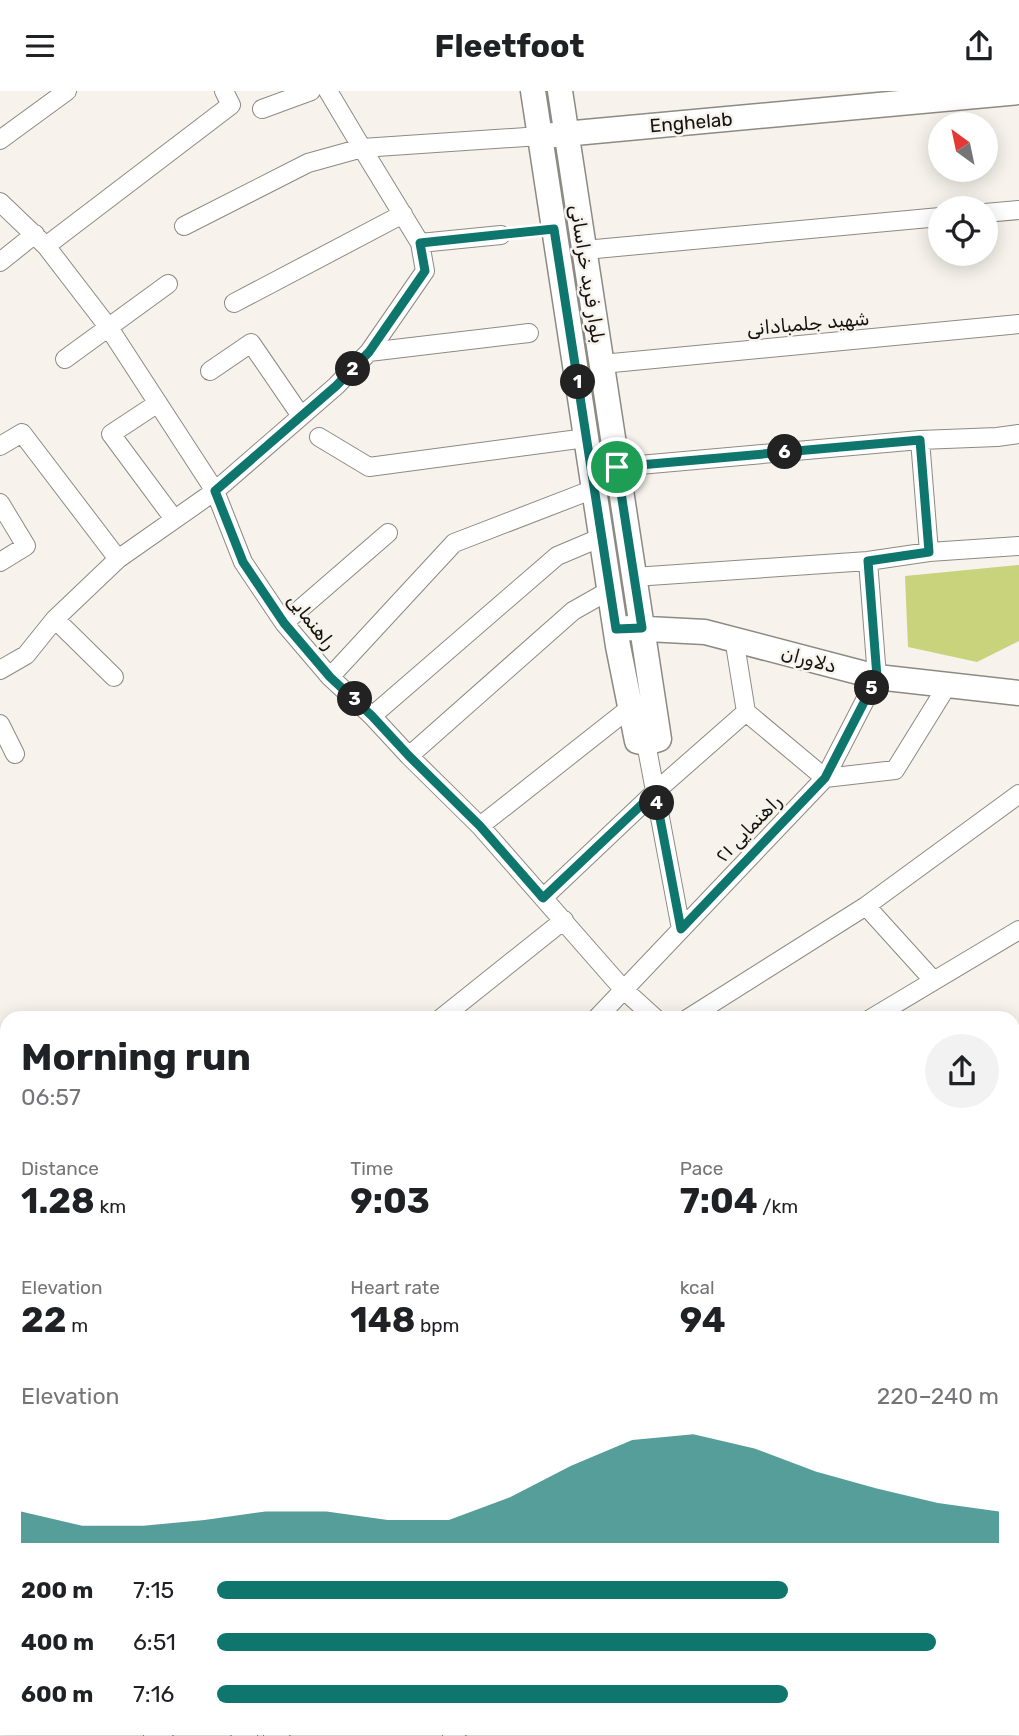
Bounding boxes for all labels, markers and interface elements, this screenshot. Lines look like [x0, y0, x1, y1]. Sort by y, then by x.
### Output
icon: menu [21, 27, 59, 65]
text: Fleetfoot [435, 27, 584, 65]
icon: share [960, 27, 998, 65]
street label: Enghelab [649, 107, 733, 138]
north arrow [928, 112, 998, 182]
map controls [928, 112, 998, 266]
button: locate [928, 196, 998, 266]
street label: بلوار فرید خراسانی [565, 203, 610, 345]
street label: شهید جلمبادانی [746, 307, 870, 340]
pin: 2 [336, 351, 370, 387]
text: 2 [346, 357, 359, 380]
pin: 1 [560, 365, 596, 399]
text: 1 [573, 370, 582, 393]
pin: 6 [768, 435, 802, 469]
pin [587, 437, 647, 497]
text: 6 [778, 440, 791, 463]
icon: arrive [598, 448, 636, 486]
street label: راهنمایی [283, 589, 341, 654]
street label: دلاوران [779, 641, 839, 678]
pin: 5 [854, 671, 890, 705]
text: 5 [865, 676, 878, 699]
pin: 3 [338, 681, 372, 717]
text: 3 [348, 687, 361, 710]
pin: 4 [640, 785, 674, 821]
street label: راهنمایی ۲۱ [711, 790, 786, 867]
text: 4 [650, 791, 663, 814]
text: Morning run [21, 1034, 251, 1080]
button: share [925, 1034, 999, 1108]
text: 06:57 [21, 1083, 81, 1111]
text: Distance [21, 1157, 99, 1180]
text: Time [350, 1157, 393, 1180]
text: Pace [680, 1157, 723, 1180]
text: 1.28 [21, 1180, 95, 1222]
text: 9:03 [350, 1180, 430, 1222]
text: 7:04 [680, 1180, 758, 1222]
text: km [95, 1195, 126, 1218]
text: /km [758, 1195, 798, 1218]
text: Elevation [21, 1276, 102, 1299]
text: Heart rate [350, 1276, 440, 1299]
text: kcal [680, 1276, 715, 1299]
text: 22 [21, 1299, 67, 1341]
text: 148 [350, 1299, 415, 1341]
text: 94 [680, 1299, 726, 1341]
text: m [67, 1314, 88, 1337]
text: bpm [415, 1314, 460, 1337]
text: Elevation [21, 1382, 120, 1410]
text: 220–240 m [877, 1382, 999, 1410]
text: 200 m [21, 1576, 93, 1604]
text: 7:15 [133, 1576, 174, 1604]
text: 400 m [21, 1628, 94, 1656]
text: 6:51 [133, 1628, 176, 1656]
text: 600 m [21, 1680, 93, 1708]
text: 7:16 [133, 1680, 174, 1708]

